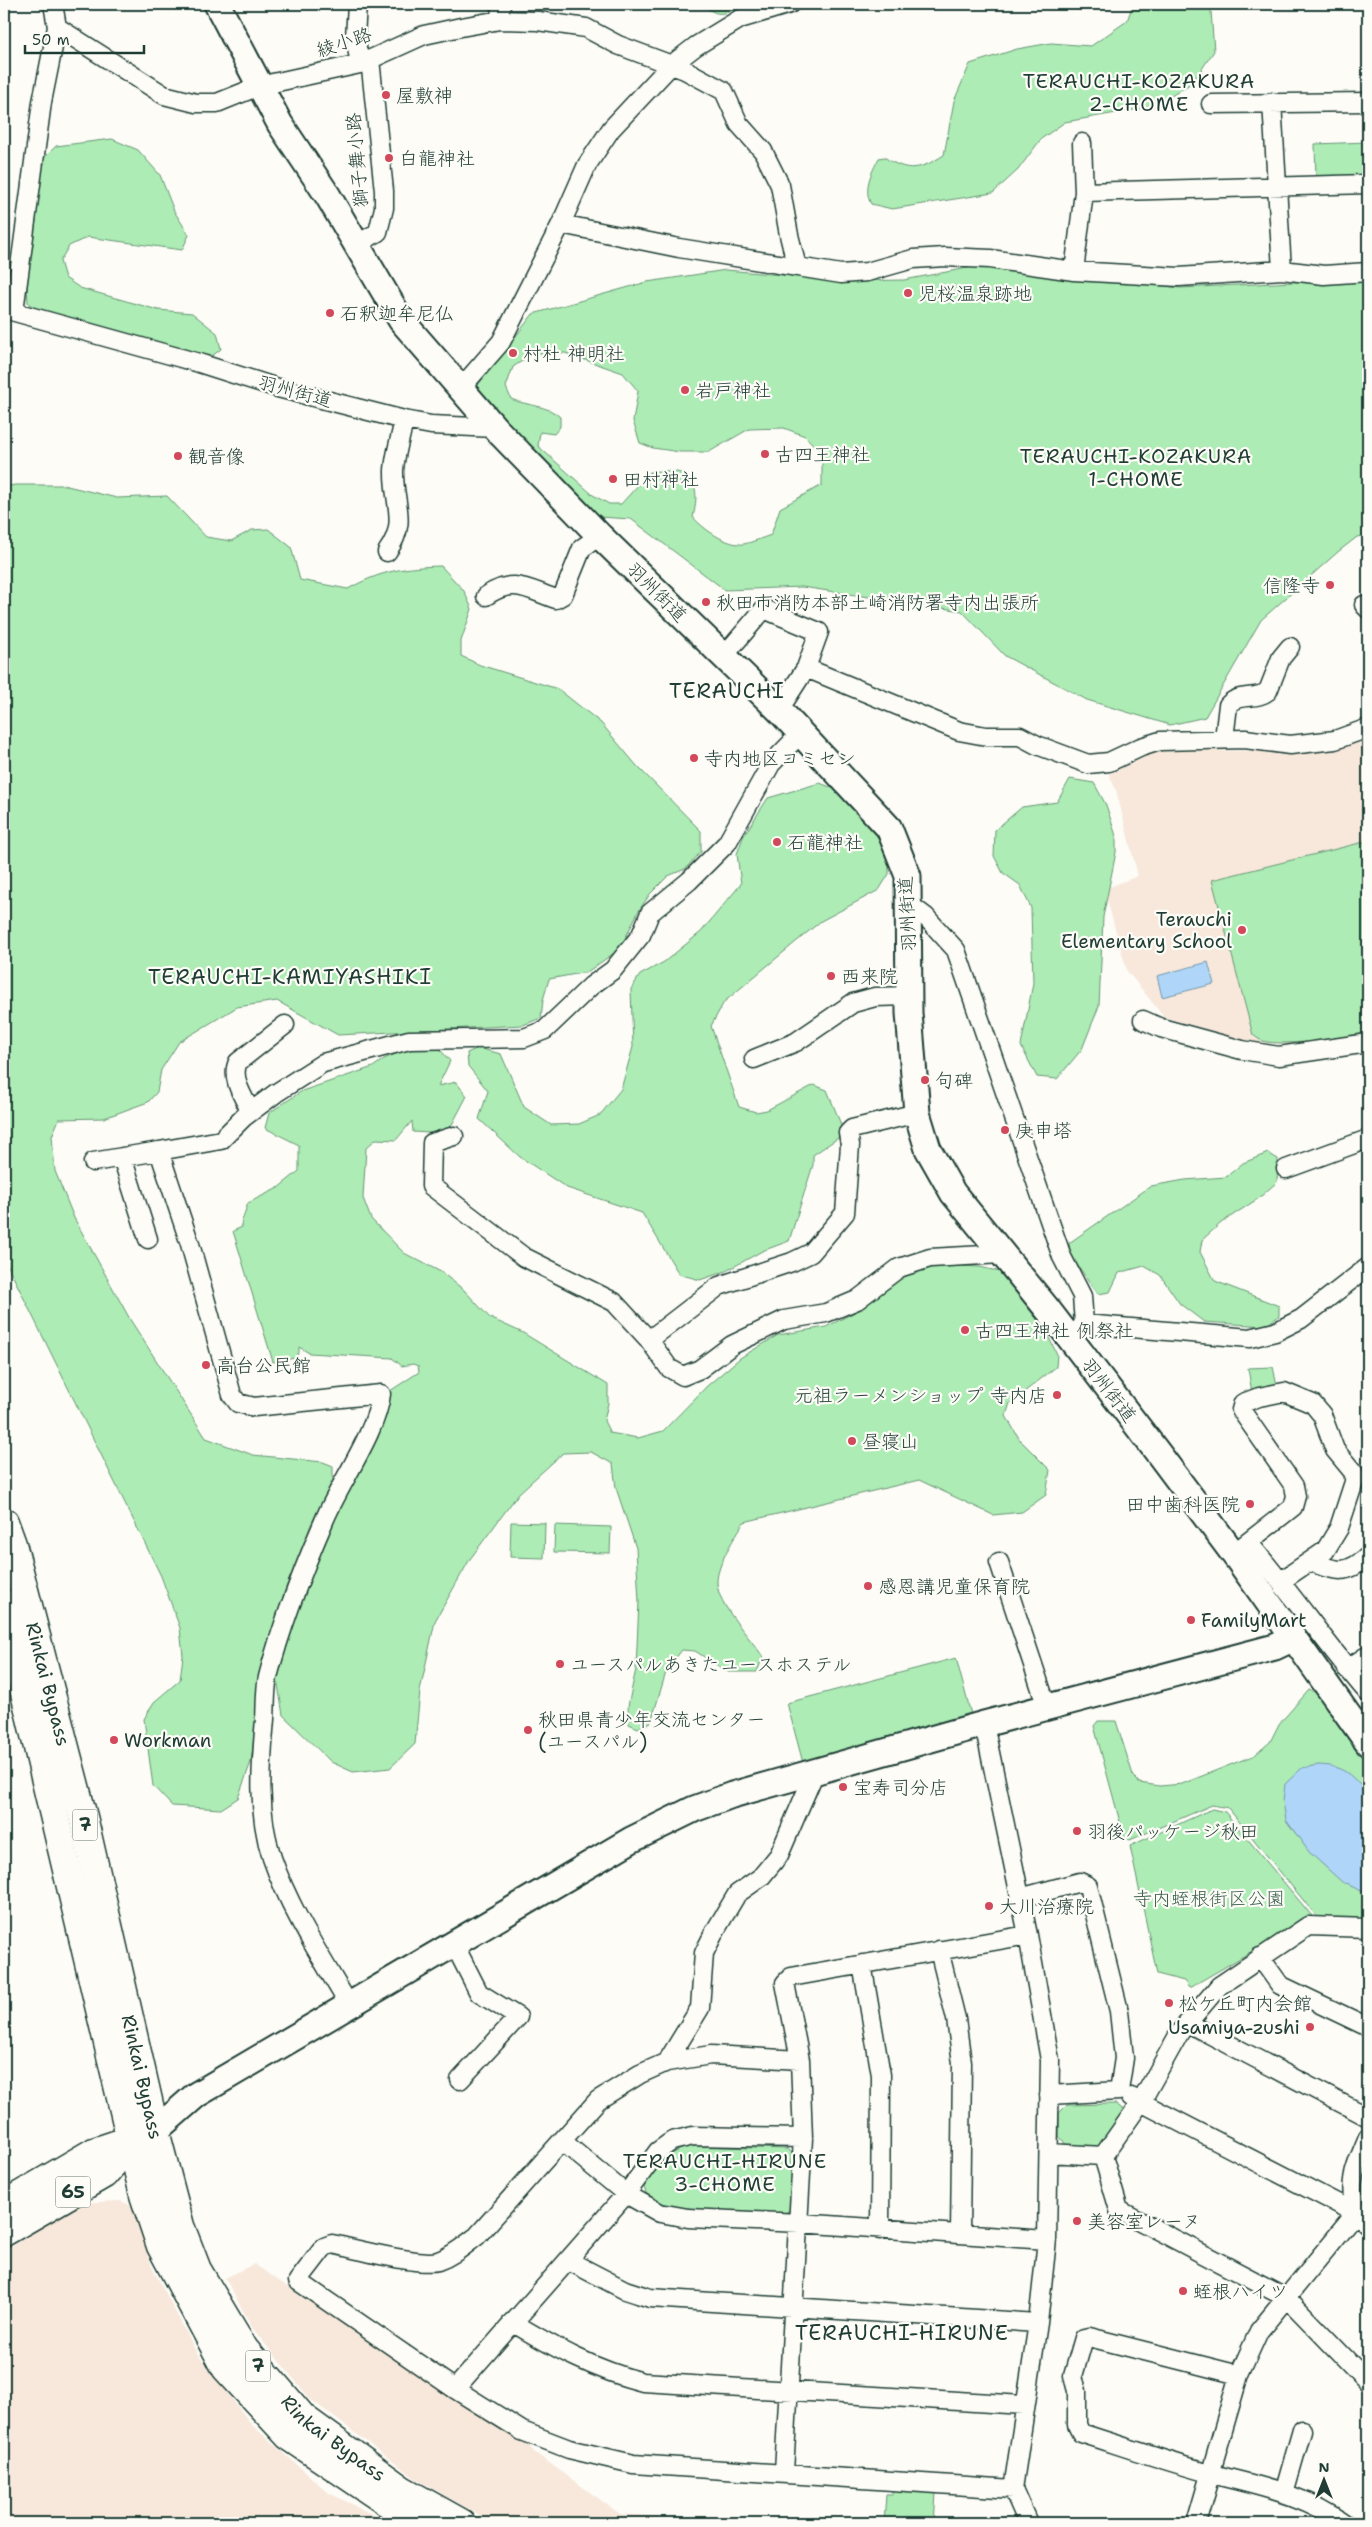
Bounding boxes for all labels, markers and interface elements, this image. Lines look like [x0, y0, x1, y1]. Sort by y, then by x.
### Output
street label: 綾小路 [313, 21, 375, 63]
scale bar [25, 22, 144, 54]
text: 50 m [32, 30, 70, 50]
district label: TERAUCHI-KOZAKURA 2-CHOME [1023, 68, 1255, 117]
place label: 屋敷神 [396, 83, 453, 108]
marker: 屋敷神 [380, 89, 392, 101]
street label: 獅子舞小路 [340, 112, 374, 208]
place label: 白龍神社 [399, 146, 475, 171]
marker: 白龍神社 [383, 152, 395, 164]
place label: 児桜温泉跡地 [918, 281, 1032, 306]
marker: 児桜温泉跡地 [902, 287, 914, 299]
place label: 石釈迦牟尼仏 [340, 301, 454, 326]
marker: 石釈迦牟尼仏 [324, 307, 336, 319]
place label: 村杜 神明社 [523, 341, 624, 366]
marker: 村杜 神明社 [507, 347, 519, 359]
street label: 羽州街道 [255, 369, 335, 413]
place label: 岩戸神社 [695, 378, 771, 403]
marker: 岩戸神社 [679, 384, 691, 396]
place label: 古四王神社 [775, 442, 870, 467]
district label: TERAUCHI-KOZAKURA 1-CHOME [1020, 443, 1252, 492]
place label: 観音像 [188, 444, 245, 469]
marker: 古四王神社 [759, 448, 771, 460]
marker: 観音像 [172, 450, 184, 462]
place label: 田村神社 [623, 467, 699, 492]
marker: 田村神社 [607, 473, 619, 485]
street label: 羽州街道 [621, 556, 693, 628]
place label: 信隆寺 [1263, 573, 1320, 598]
marker: 信隆寺 [1324, 579, 1336, 591]
place label: 秋田市消防本部土崎消防署寺内出張所 [716, 590, 1039, 615]
marker: 秋田市消防本部土崎消防署寺内出張所 [700, 596, 712, 608]
district label: TERAUCHI [669, 677, 785, 705]
place label: 寺内地区コミセン [704, 746, 856, 771]
marker: 寺内地区コミセン [688, 752, 700, 764]
place label: 石龍神社 [787, 830, 863, 855]
marker: 石龍神社 [771, 836, 783, 848]
street label: 羽州街道 [893, 875, 921, 953]
place label: Terauchi Elementary School [1061, 907, 1232, 954]
marker: Terauchi Elementary School [1236, 924, 1248, 936]
district label: TERAUCHI-KAMIYASHIKI [148, 963, 432, 991]
place label: 西来院 [841, 964, 898, 989]
marker: 西来院 [825, 970, 837, 982]
place label: 句碑 [935, 1068, 973, 1093]
marker: 句碑 [919, 1074, 931, 1086]
place label: 庚申塔 [1015, 1118, 1072, 1143]
marker: 庚申塔 [999, 1124, 1011, 1136]
place label: 古四王神社 例祭社 [975, 1318, 1133, 1343]
marker: 古四王神社 例祭社 [959, 1324, 971, 1336]
street label: 羽州街道 [1076, 1352, 1142, 1428]
place label: 高台公民館 [216, 1353, 311, 1378]
marker: 高台公民館 [200, 1359, 212, 1371]
place label: 元祖ラーメンショップ 寺内店 [794, 1383, 1047, 1408]
marker: 元祖ラーメンショップ 寺内店 [1051, 1389, 1063, 1401]
place label: 昼寝山 [862, 1429, 919, 1454]
marker: 昼寝山 [846, 1435, 858, 1447]
place label: 田中歯科医院 [1126, 1492, 1240, 1517]
marker: 田中歯科医院 [1244, 1498, 1256, 1510]
place label: 感恩講児童保育院 [878, 1574, 1030, 1599]
marker: 感恩講児童保育院 [862, 1580, 874, 1592]
place label: FamilyMart [1201, 1608, 1307, 1633]
marker: FamilyMart [1185, 1614, 1197, 1626]
street label: Rinkai Bypass [20, 1619, 76, 1748]
place label: ユースパルあきたユースホステル [570, 1652, 852, 1677]
marker: ユースパルあきたユースホステル [554, 1658, 566, 1670]
place label: 秋田県青少年交流センター (ユースパル) [538, 1707, 765, 1754]
marker: 秋田県青少年交流センター (ユースパル) [522, 1724, 534, 1736]
place label: Workman [124, 1728, 211, 1753]
marker: Workman [108, 1734, 120, 1746]
place label: 宝寿司分店 [853, 1775, 948, 1800]
marker: 宝寿司分店 [837, 1781, 849, 1793]
road number: 7 [72, 1810, 98, 1840]
place label: 羽後パッケージ秋田 [1087, 1819, 1258, 1844]
marker: 羽後パッケージ秋田 [1071, 1825, 1083, 1837]
park label: 寺内蛭根街区公園 [1133, 1886, 1285, 1911]
place label: 大川治療院 [999, 1894, 1094, 1919]
marker: 大川治療院 [983, 1900, 995, 1912]
place label: 松ケ丘町内会館 [1179, 1991, 1312, 2016]
marker: 松ケ丘町内会館 [1163, 1997, 1175, 2009]
street label: Rinkai Bypass [116, 2012, 169, 2142]
place label: Usamiya-zushi [1168, 2015, 1300, 2040]
marker: Usamiya-zushi [1304, 2021, 1316, 2033]
district label: TERAUCHI-HIRUNE 3-CHOME [623, 2148, 827, 2197]
road number: 65 [56, 2176, 90, 2208]
place label: 美容室レーヌ [1087, 2209, 1201, 2234]
marker: 美容室レーヌ [1071, 2215, 1083, 2227]
place label: 蛭根ハイツ [1193, 2279, 1288, 2304]
marker: 蛭根ハイツ [1177, 2285, 1189, 2297]
district label: TERAUCHI-HIRUNE [795, 2319, 1009, 2347]
road number: 7 [246, 2350, 270, 2382]
street label: Rinkai Bypass [276, 2389, 391, 2487]
north arrow [1300, 2454, 1350, 2504]
text: N [1318, 2458, 1330, 2476]

